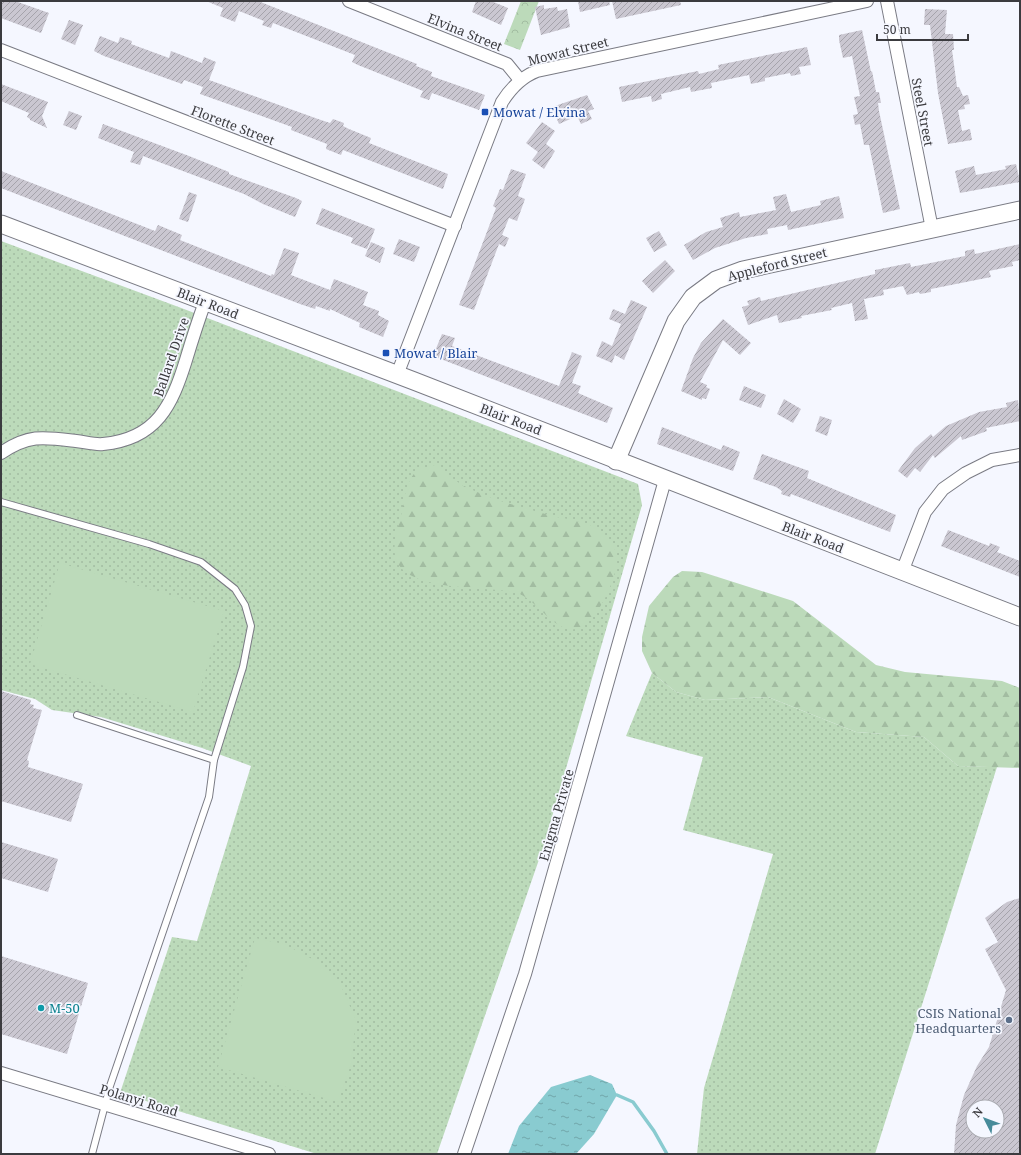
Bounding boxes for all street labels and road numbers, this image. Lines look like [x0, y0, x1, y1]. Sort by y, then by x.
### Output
street label: Elvina Street [425, 9, 505, 55]
street label: Mowat Street [526, 32, 611, 70]
street label: Steel Street [908, 76, 939, 148]
street label: Florette Street [189, 101, 278, 149]
street label: Appleford Street [725, 243, 829, 285]
street label: Blair Road [174, 283, 242, 323]
street label: Ballard Drive [149, 315, 193, 399]
street label: Blair Road [477, 399, 545, 439]
street label: Blair Road [779, 517, 847, 557]
street label: Enigma Private [534, 767, 578, 863]
street label: Polanyi Road [98, 1080, 180, 1120]

